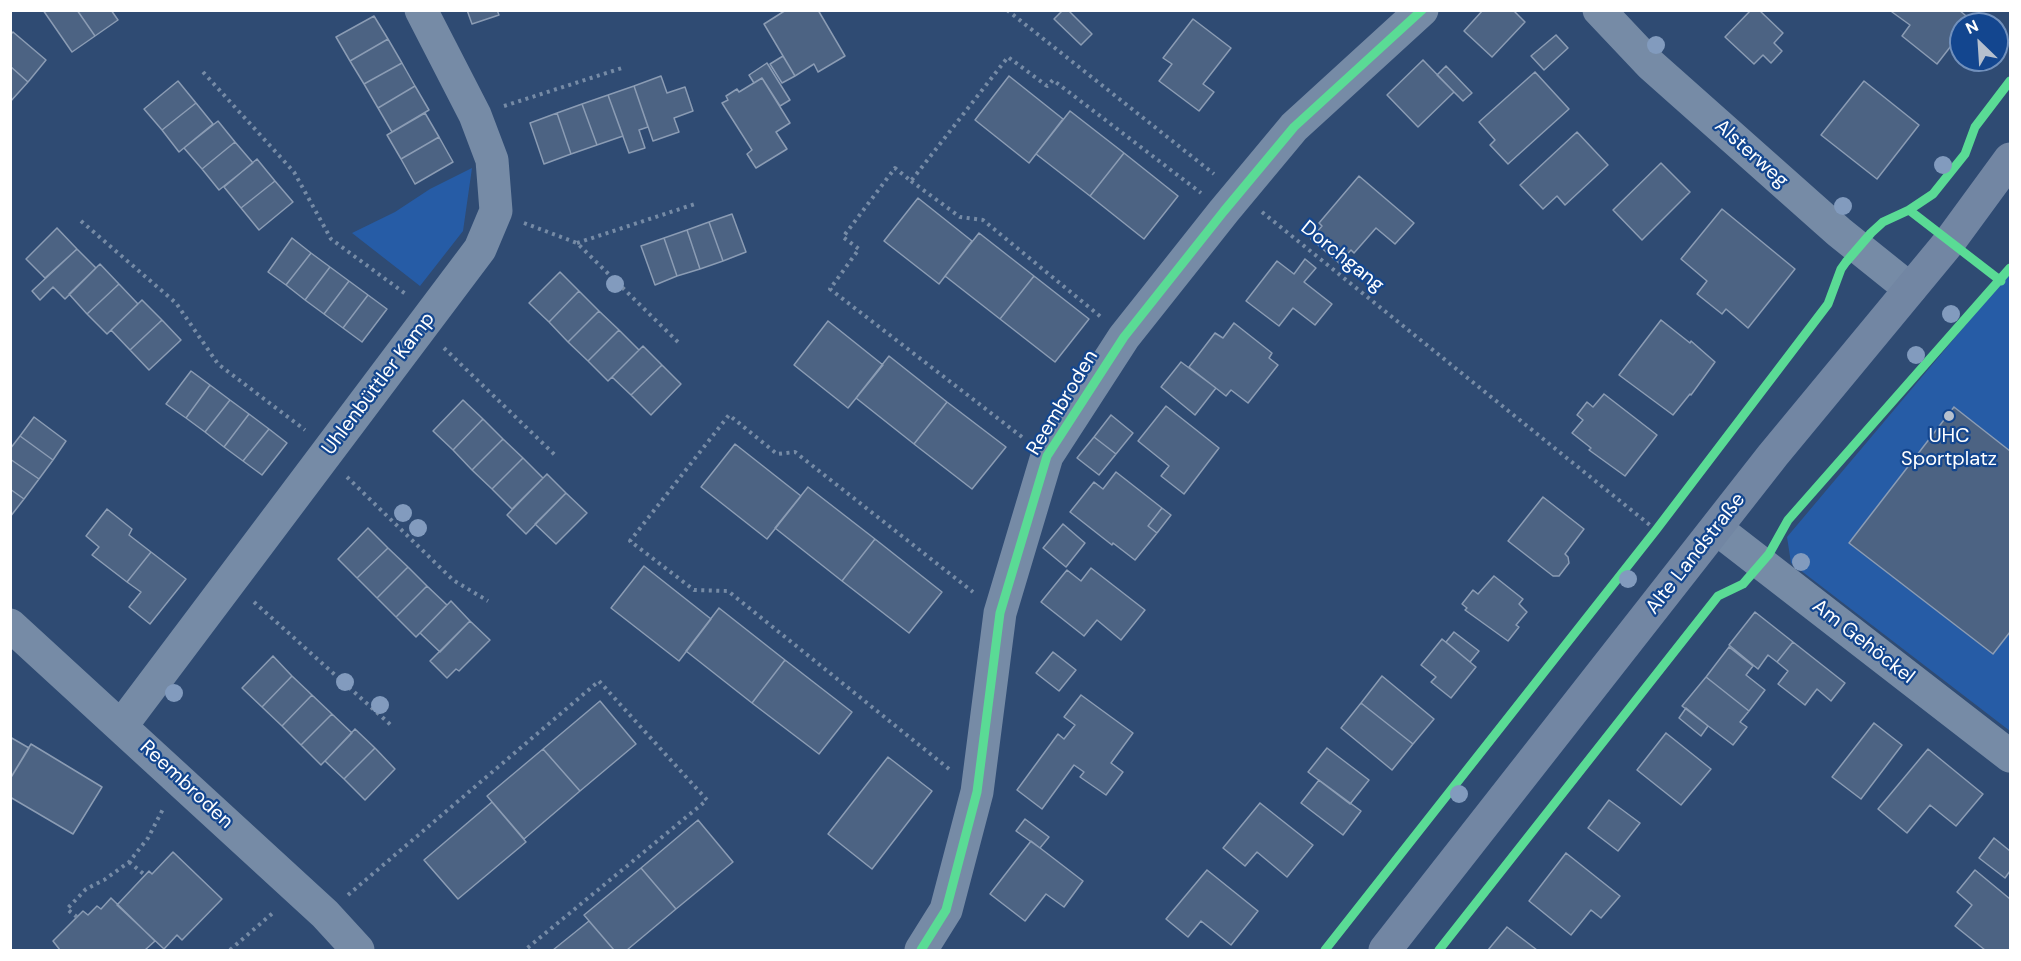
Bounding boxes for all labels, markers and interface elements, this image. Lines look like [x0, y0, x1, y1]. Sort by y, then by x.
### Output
north arrow [1949, 12, 2009, 72]
text: N [1962, 15, 1982, 39]
street label: Alsterweg [1709, 115, 1793, 193]
street label: Dorchgang [1295, 216, 1389, 298]
street label: Uhlenbüttler Kamp [317, 308, 441, 460]
street label: Reembroden [1022, 346, 1104, 460]
marker: UHC Sportplatz [1942, 409, 1956, 423]
place label: UHC Sportplatz [1901, 425, 1997, 472]
street label: Alte Landstraße [1641, 489, 1751, 619]
street label: Am Gehöckel [1807, 595, 1919, 689]
street label: Reembroden [134, 736, 238, 834]

